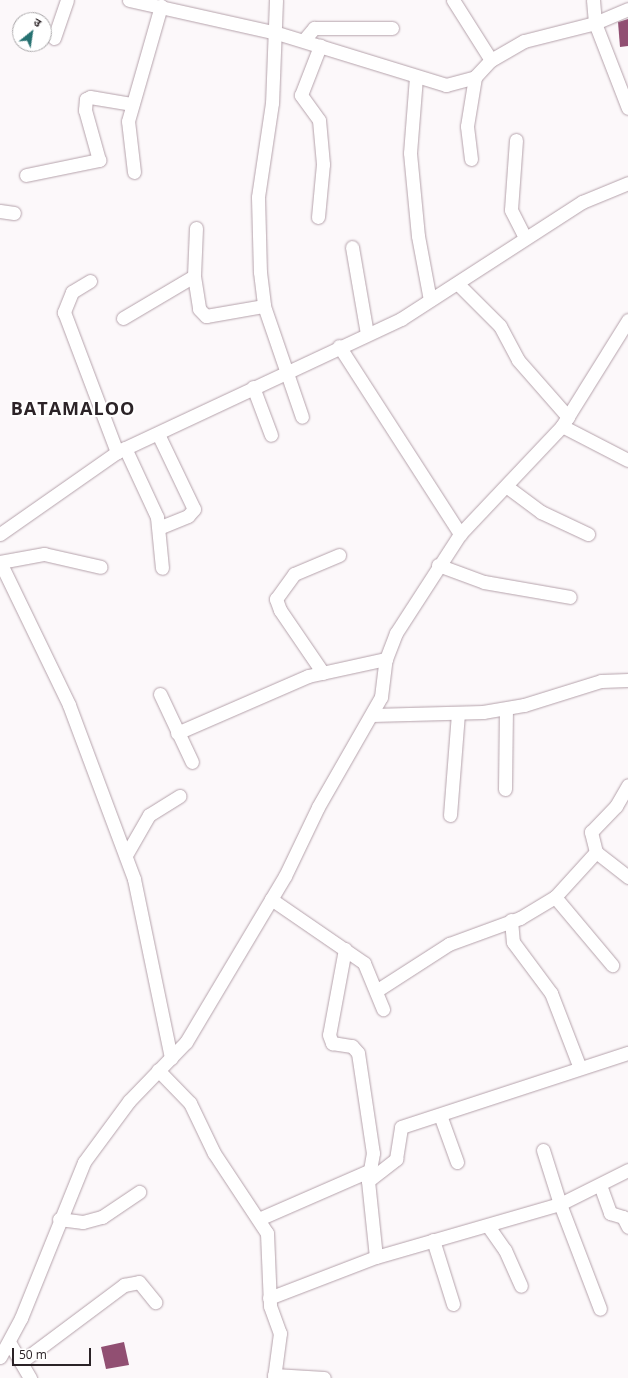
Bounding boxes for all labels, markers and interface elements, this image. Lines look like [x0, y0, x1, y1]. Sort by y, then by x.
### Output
north arrow [12, 12, 52, 52]
text: उ [31, 14, 44, 30]
district label: BATAMALOO [11, 397, 135, 419]
scale bar [14, 1340, 93, 1366]
text: 50 m [19, 1346, 47, 1363]

